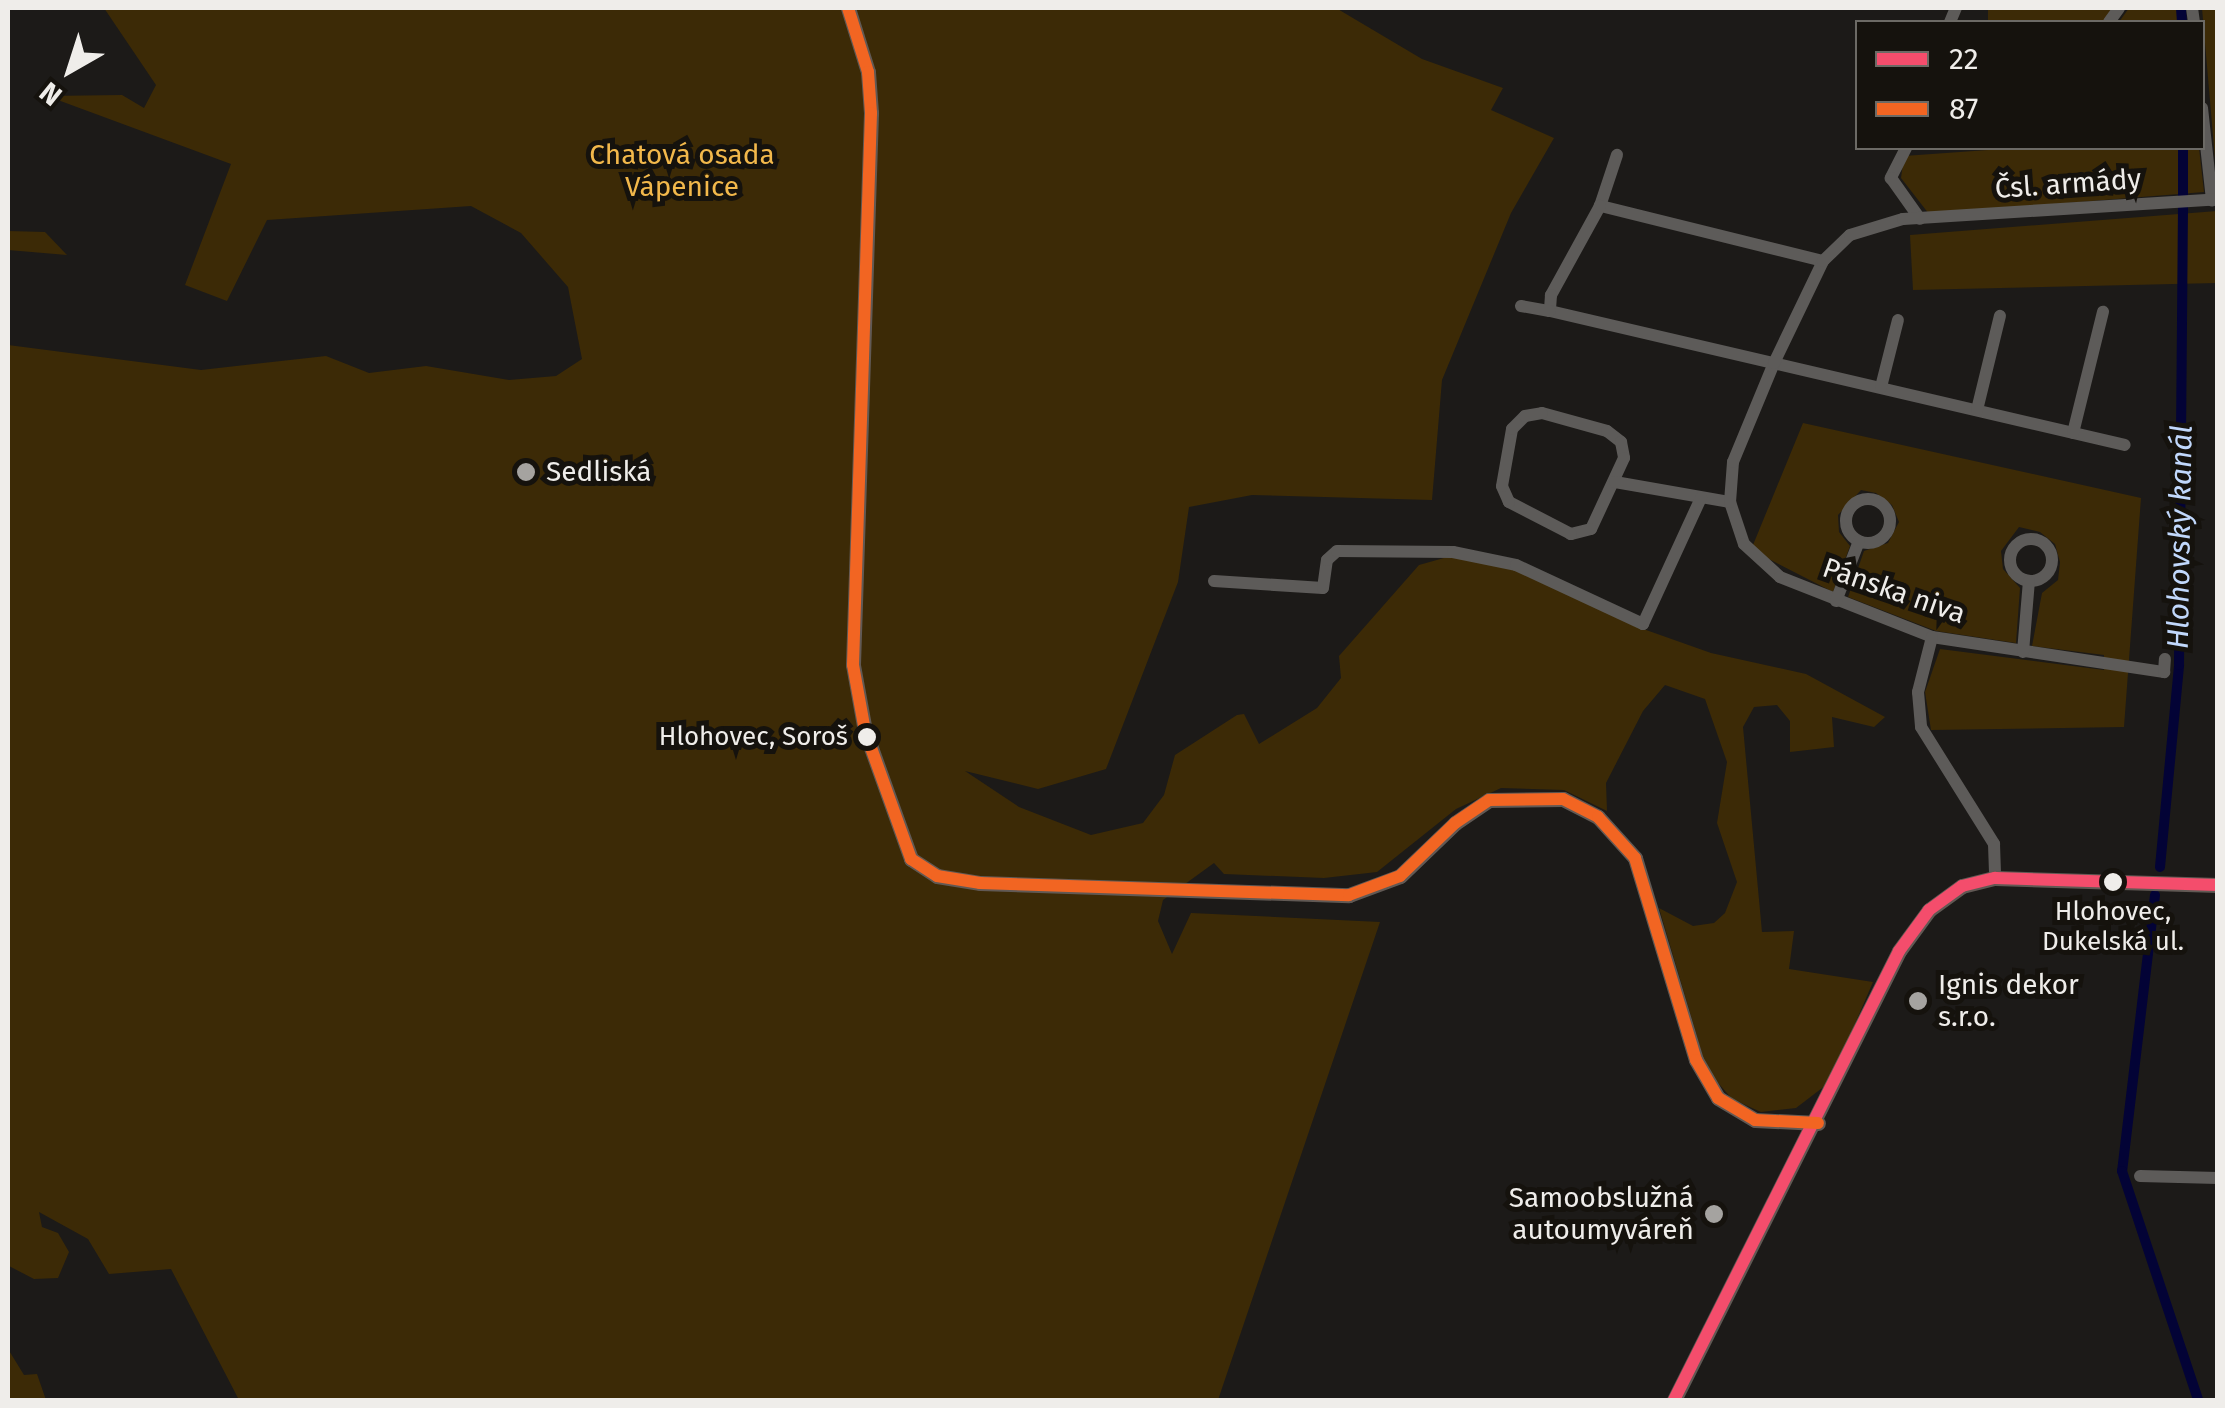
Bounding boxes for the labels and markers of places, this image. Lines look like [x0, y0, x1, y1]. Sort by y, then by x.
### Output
place label: Sedliská [546, 455, 652, 489]
marker: Sedliská [515, 461, 537, 483]
place label: Hlohovec, Soroš [659, 721, 848, 753]
marker: Hlohovec, Soroš [857, 727, 877, 747]
marker: Hlohovec, Dukelská ul. [2103, 872, 2123, 892]
place label: Hlohovec, Dukelská ul. [2042, 896, 2184, 958]
place label: Ignis dekor s.r.o. [1938, 968, 2079, 1034]
marker: Ignis dekor s.r.o. [1907, 990, 1929, 1012]
place label: Samoobslužná autoumyváreň [1509, 1181, 1694, 1247]
marker: Samoobslužná autoumyváreň [1703, 1203, 1725, 1225]

